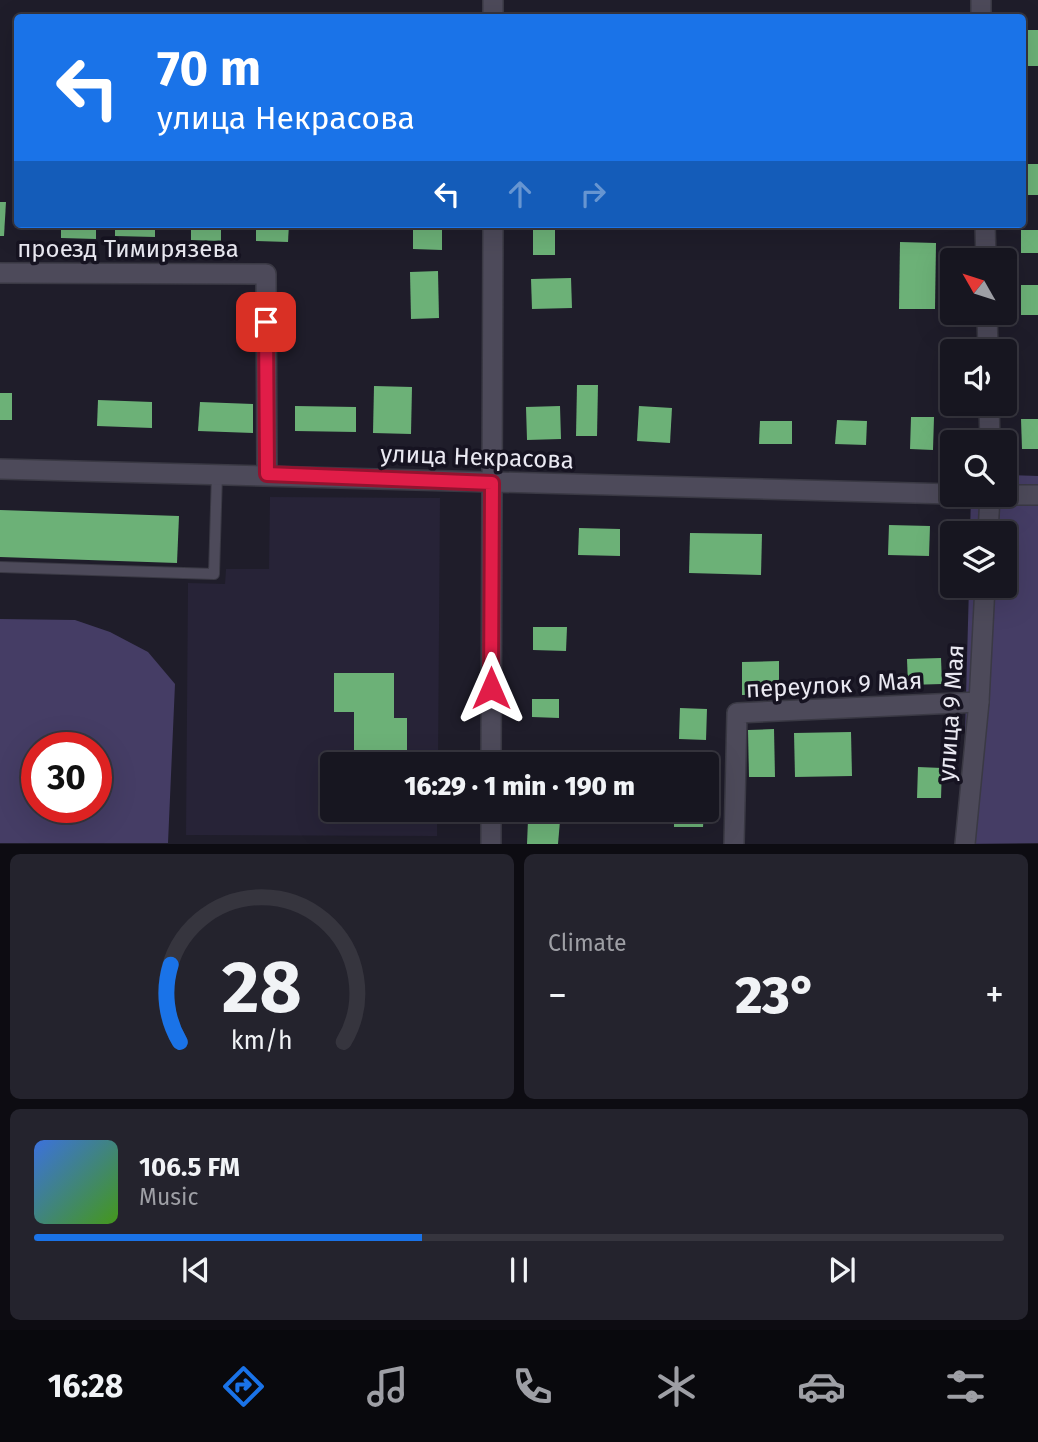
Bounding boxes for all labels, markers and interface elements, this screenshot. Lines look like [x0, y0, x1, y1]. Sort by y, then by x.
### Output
text: 70 m [157, 39, 261, 98]
icon: left [42, 42, 133, 133]
text: улица Некрасова [157, 99, 415, 137]
icon: left [428, 175, 466, 213]
icon: ahead [501, 175, 539, 213]
icon: right [574, 175, 612, 213]
street label: проезд Тимирязева [17, 235, 239, 263]
north arrow [940, 248, 1017, 326]
map controls [940, 248, 1017, 598]
pin [236, 292, 296, 352]
icon: arrive [247, 303, 285, 341]
button: sound [940, 339, 1017, 416]
button: search [940, 430, 1017, 507]
street label: улица Некрасова [380, 440, 574, 474]
button: layers [940, 521, 1017, 598]
street label: улица 9 Мая [932, 644, 970, 782]
position arrow [454, 651, 528, 725]
street label: переулок 9 Мая [745, 666, 923, 704]
speed limit sign: 30 [21, 732, 112, 823]
text: 16:29 · 1 min · 190 m [404, 771, 635, 802]
text: Climate [548, 929, 627, 957]
text: 28 [222, 945, 302, 1032]
text: 23° [735, 964, 817, 1027]
text: − [548, 972, 567, 1018]
text: + [985, 972, 1004, 1018]
text: km/h [231, 1026, 293, 1056]
text: 106.5 FM [139, 1152, 240, 1183]
text: Music [139, 1183, 199, 1211]
icon: previous [177, 1251, 215, 1289]
icon: pause [500, 1251, 538, 1289]
icon: next [823, 1251, 861, 1289]
icon: directions [219, 1362, 268, 1411]
icon: music [363, 1362, 412, 1411]
icon: phone [508, 1362, 557, 1411]
icon: climate [652, 1362, 701, 1411]
icon: car [797, 1362, 846, 1411]
icon: filters [941, 1362, 990, 1411]
text: 16:28 [48, 1367, 123, 1405]

